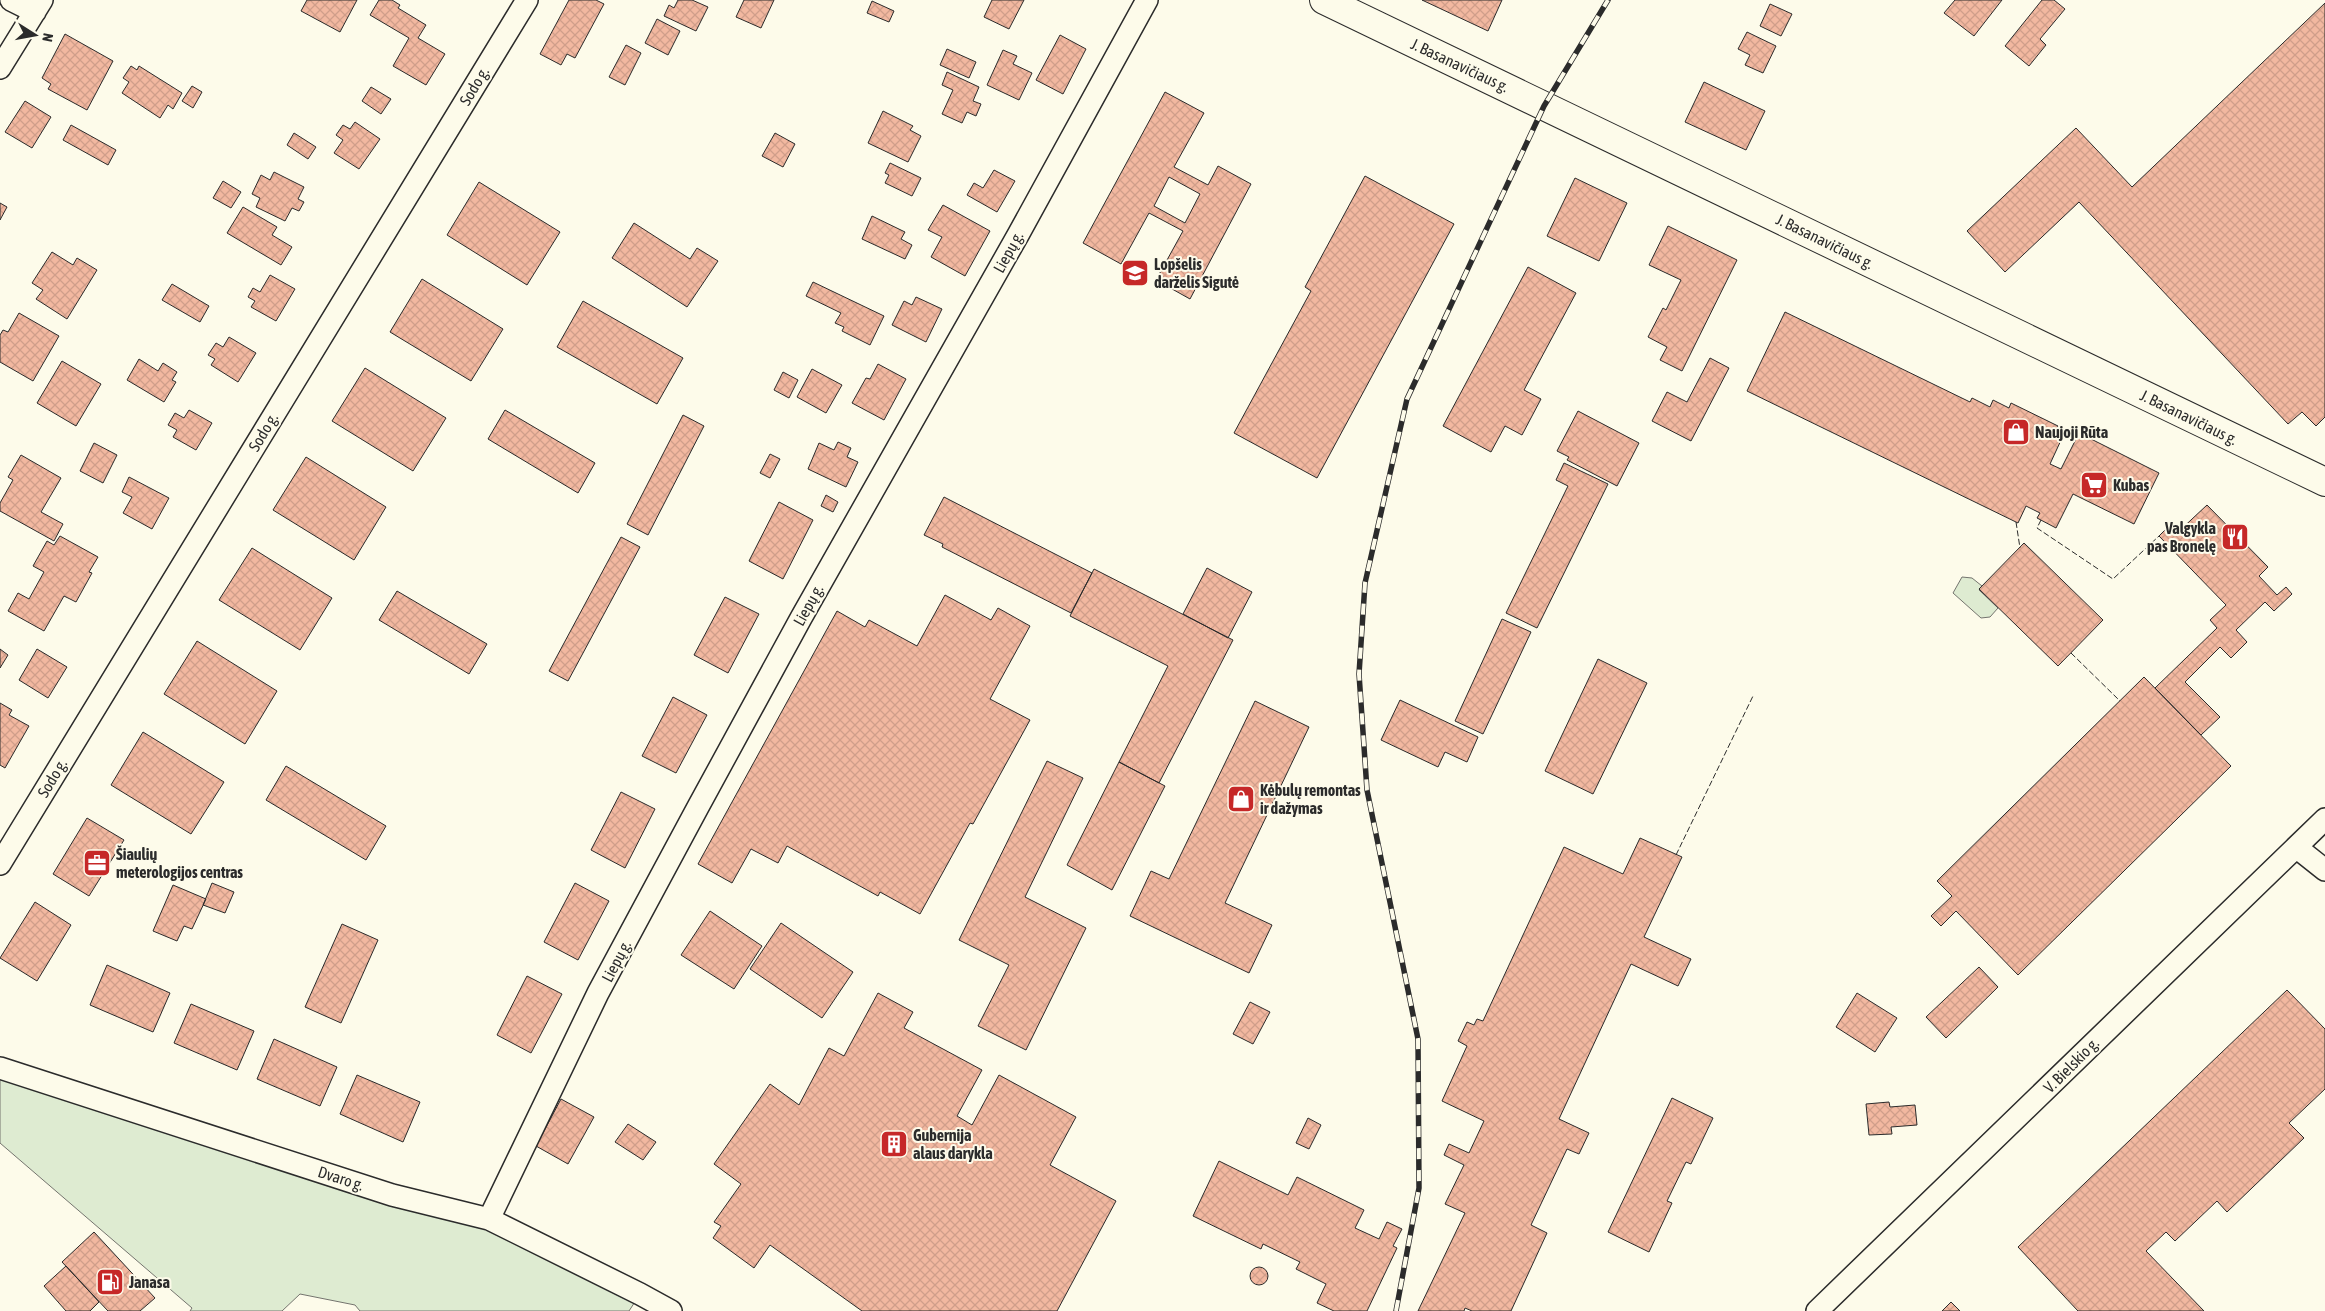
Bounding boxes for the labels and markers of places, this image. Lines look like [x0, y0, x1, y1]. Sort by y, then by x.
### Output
place label: Lopšelis darželis Sigutė [1154, 255, 1239, 291]
school or university icon: Lopšelis darželis Sigutė [1120, 258, 1150, 288]
shop icon: Naujoji Rūta [2001, 417, 2031, 447]
place label: Naujoji Rūta [2035, 423, 2108, 441]
supermarket icon: Kubas [2079, 470, 2109, 500]
place label: Kubas [2113, 476, 2149, 494]
place label: Valgykla pas Bronelę [2147, 519, 2216, 555]
restaurant icon: Valgykla pas Bronelę [2220, 522, 2250, 552]
place label: Kėbulų remontas ir dažymas [1260, 781, 1361, 817]
shop icon: Kėbulų remontas ir dažymas [1226, 784, 1256, 814]
place label: Šiaulių meterologijos centras [116, 845, 243, 881]
office icon: Šiaulių meterologijos centras [82, 848, 112, 878]
place label: Gubernija alaus darykla [913, 1126, 993, 1162]
building icon: Gubernija alaus darykla [879, 1129, 909, 1159]
fuel station icon: Janasa [95, 1267, 125, 1297]
place label: Janasa [128, 1273, 170, 1291]

